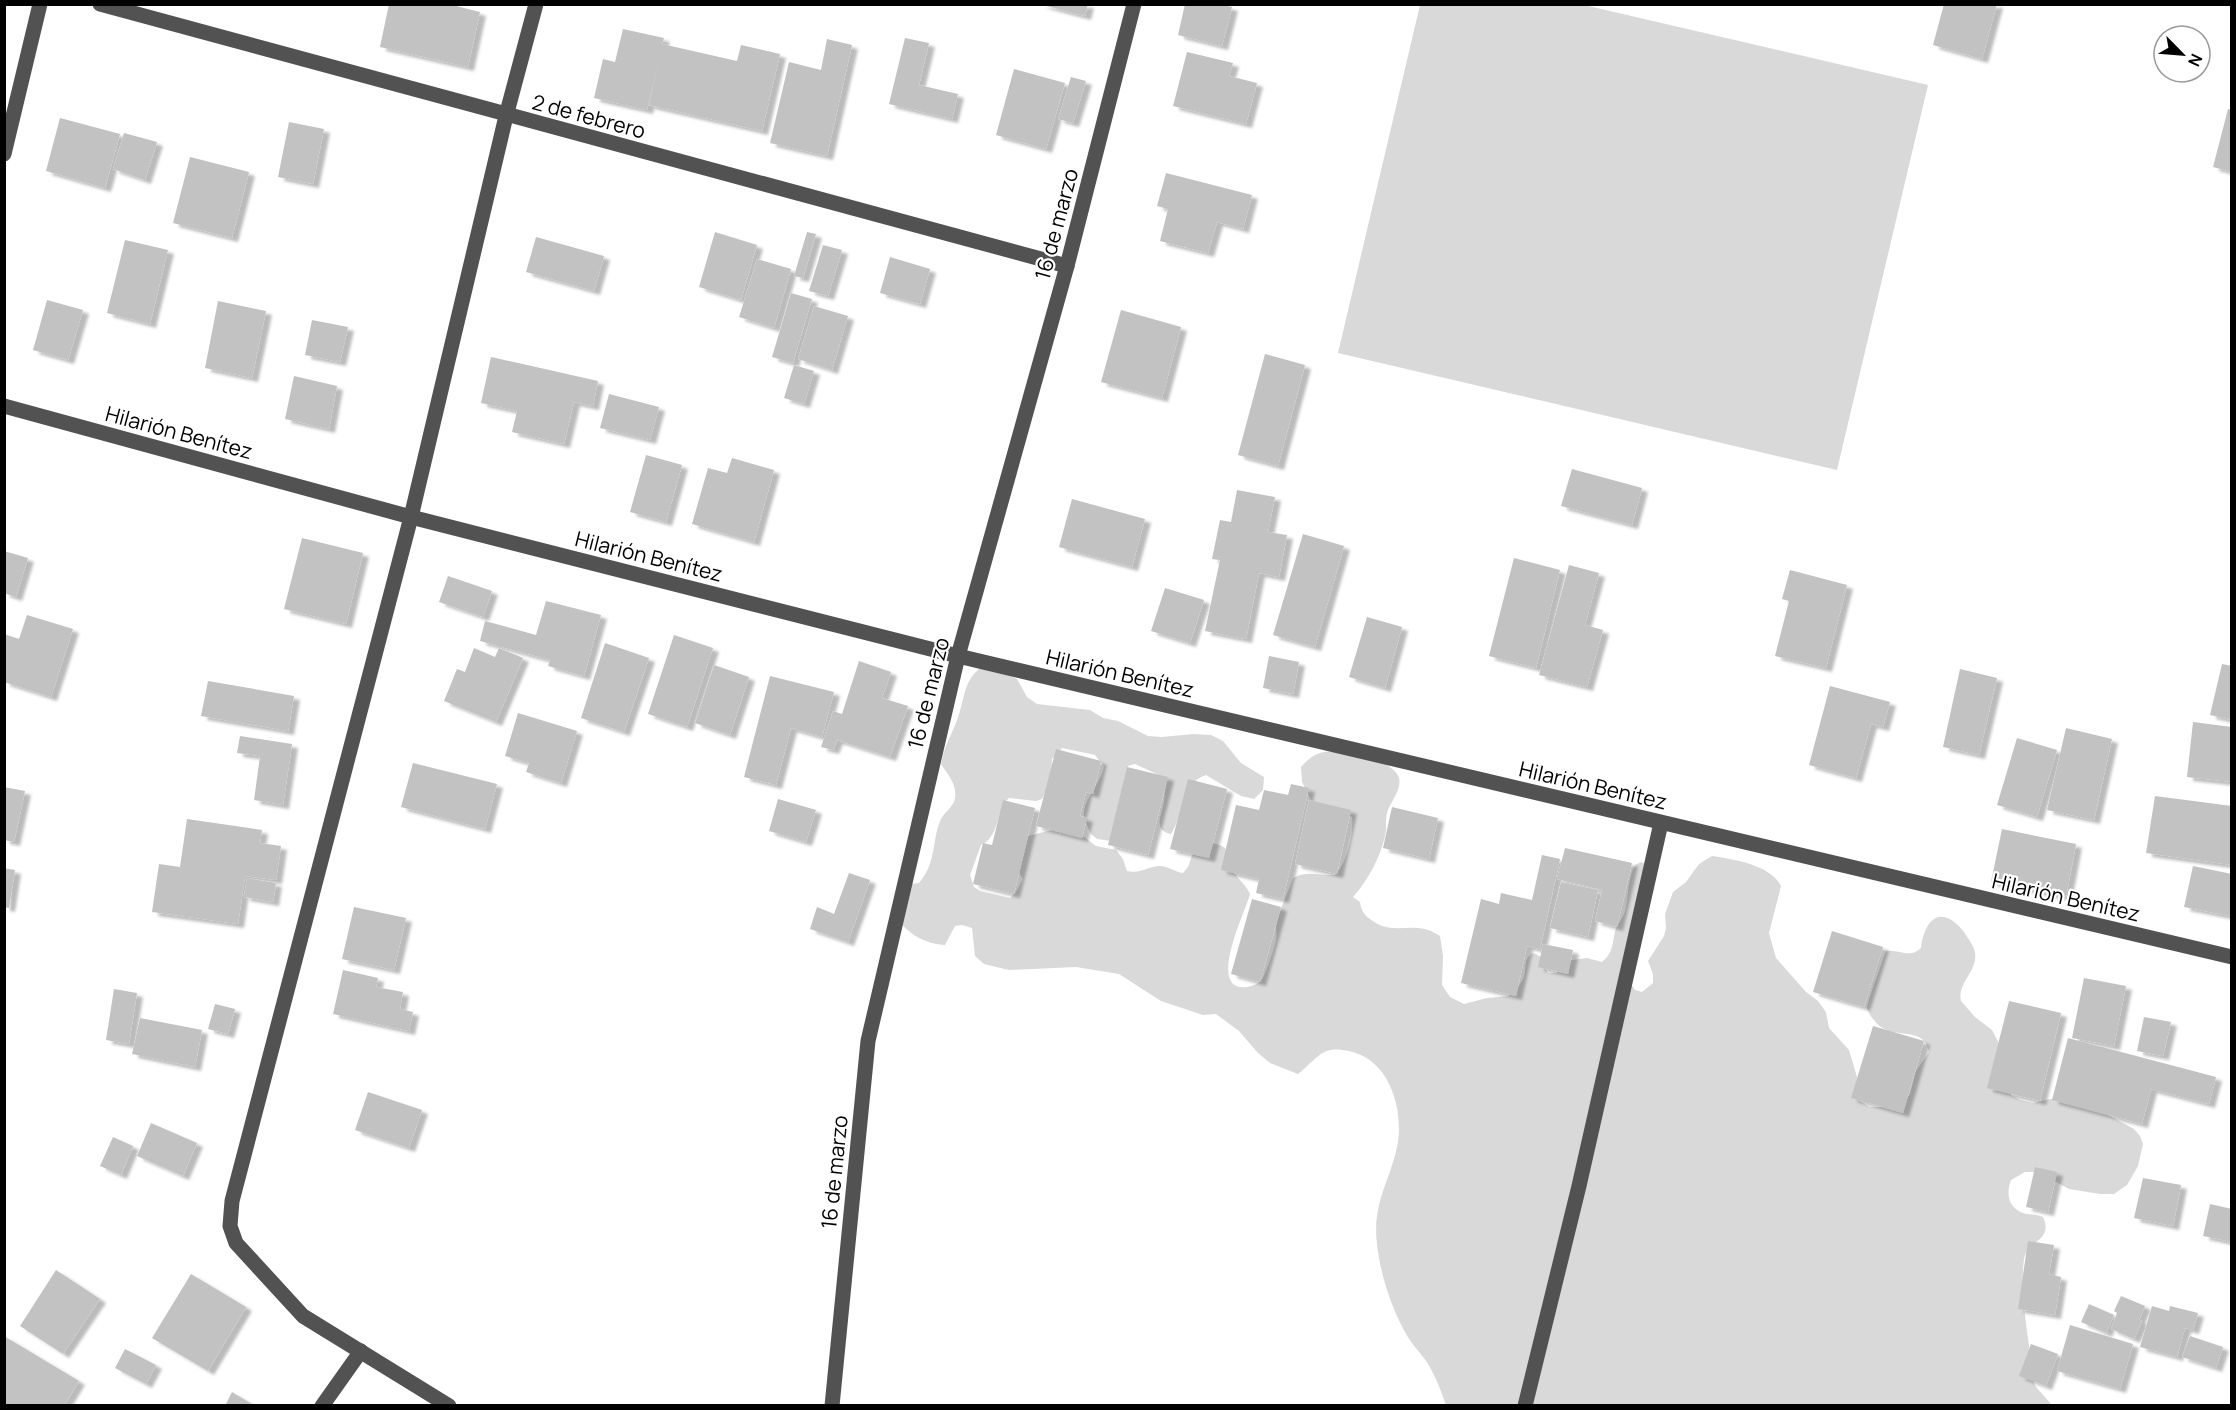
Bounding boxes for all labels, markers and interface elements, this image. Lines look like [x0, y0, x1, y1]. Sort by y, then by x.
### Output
north arrow [2152, 24, 2212, 84]
text: N [2183, 50, 2208, 70]
street label: 2 de febrero [529, 87, 649, 145]
street label: 16 de marzo [1028, 165, 1084, 283]
street label: Hilarión Benítez [102, 399, 256, 465]
street label: Hilarión Benítez [572, 524, 726, 588]
street label: 16 de marzo [901, 634, 955, 752]
street label: Hilarión Benítez [1043, 642, 1197, 704]
street label: Hilarión Benítez [1516, 754, 1670, 816]
street label: Hilarión Benítez [1989, 866, 2143, 928]
street label: 16 de marzo [814, 1114, 854, 1230]

